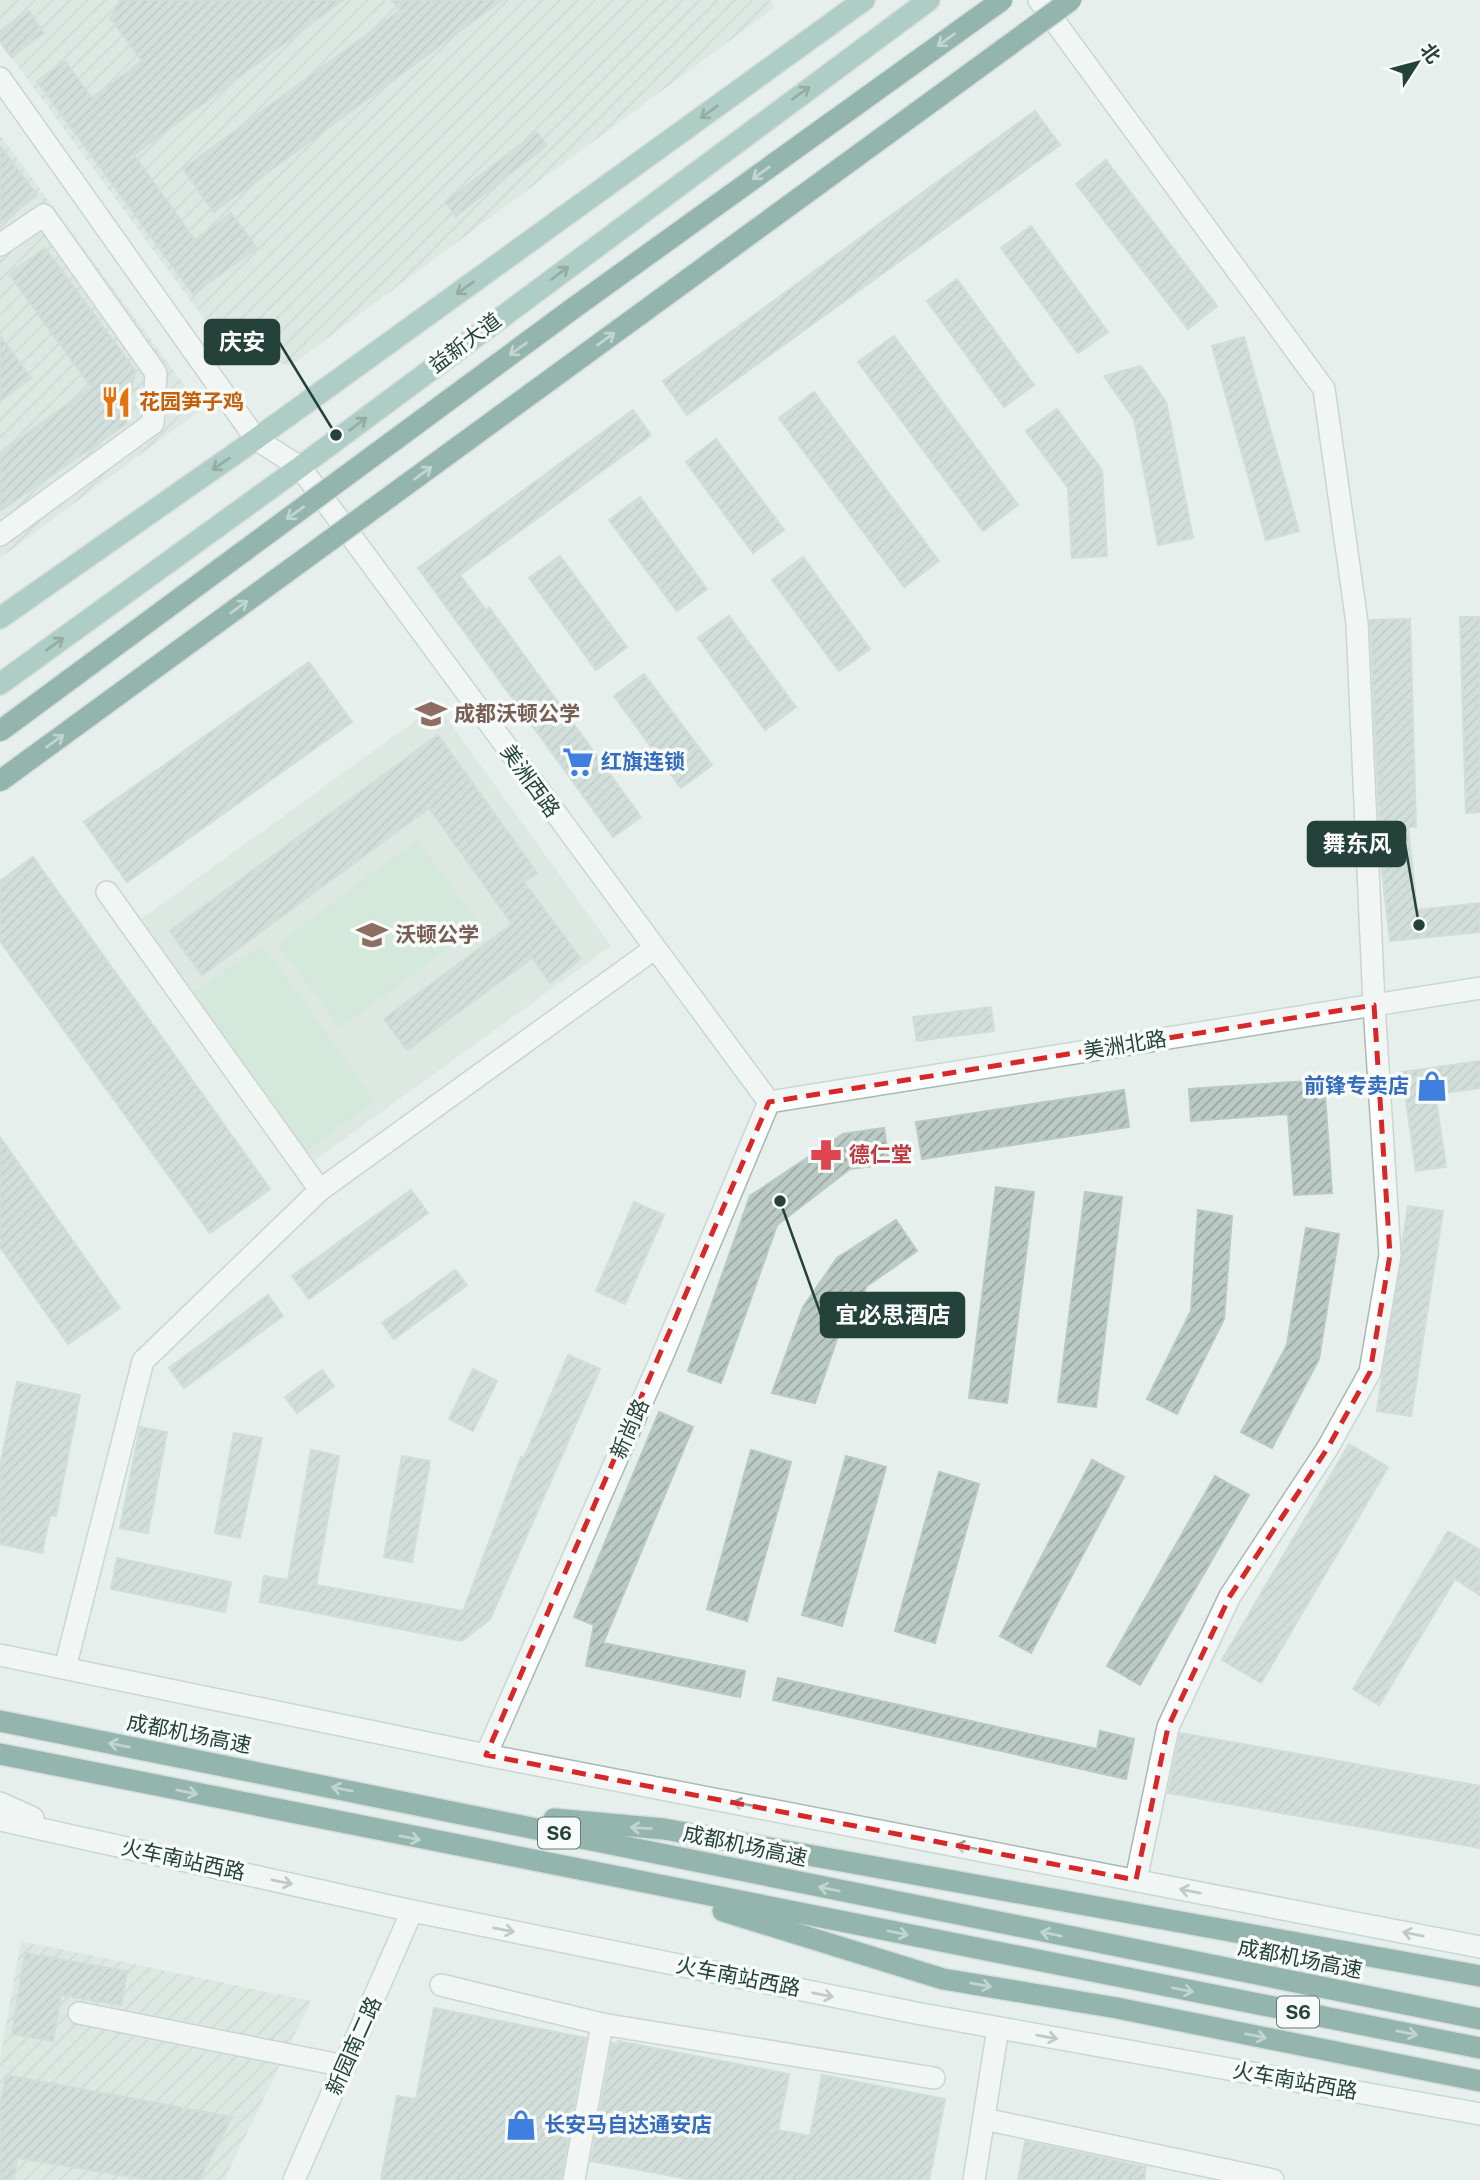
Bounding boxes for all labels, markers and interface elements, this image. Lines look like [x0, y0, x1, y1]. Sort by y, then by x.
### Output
north arrow [1382, 28, 1452, 98]
one-way arrow [937, 33, 956, 47]
text: 北 [1416, 39, 1445, 67]
one-way arrow [791, 86, 810, 101]
one-way arrow [700, 104, 719, 119]
one-way arrow [753, 165, 771, 180]
one-way arrow [550, 265, 568, 280]
one-way arrow [456, 281, 475, 295]
street label: 益新大道 [424, 307, 506, 378]
callout: 庆安 [205, 320, 279, 364]
text: 庆安 [219, 328, 265, 355]
one-way arrow [597, 331, 615, 346]
one-way arrow [508, 341, 527, 356]
restaurant icon: 花园笋子鸡 [99, 385, 133, 419]
place label: 花园笋子鸡 [139, 389, 244, 414]
one-way arrow [348, 416, 367, 431]
one-way arrow [212, 457, 231, 471]
one-way arrow [413, 466, 432, 480]
one-way arrow [286, 506, 305, 520]
one-way arrow [229, 600, 248, 614]
one-way arrow [45, 637, 64, 652]
school or university icon: 成都沃顿公学 [414, 697, 448, 731]
place label: 成都沃顿公学 [454, 701, 580, 726]
one-way arrow [45, 734, 64, 748]
street label: 美洲西路 [496, 739, 565, 822]
supermarket icon: 红旗连锁 [561, 745, 595, 779]
place label: 红旗连锁 [601, 749, 685, 774]
callout: 舞东风 [1308, 822, 1405, 866]
text: 舞东风 [1323, 830, 1392, 857]
school or university icon: 沃顿公学 [355, 918, 389, 952]
place label: 沃顿公学 [395, 922, 479, 947]
street label: 美洲北路 [1081, 1026, 1168, 1063]
shop icon: 前锋专卖店 [1415, 1069, 1449, 1103]
place label: 前锋专卖店 [1304, 1073, 1409, 1098]
pharmacy icon: 德仁堂 [809, 1138, 843, 1172]
place label: 德仁堂 [849, 1142, 912, 1167]
callout: 宜必思酒店 [821, 1293, 964, 1337]
text: 宜必思酒店 [836, 1301, 951, 1328]
street label: 新尚路 [605, 1395, 654, 1463]
street label: 成都机场高速 [125, 1709, 253, 1758]
one-way arrow [108, 1737, 131, 1751]
one-way arrow [331, 1781, 354, 1795]
one-way arrow [175, 1786, 198, 1800]
one-way arrow [732, 1797, 755, 1810]
road number: S6 [538, 1817, 580, 1848]
street label: 成都机场高速 [681, 1820, 809, 1871]
one-way arrow [630, 1821, 653, 1834]
one-way arrow [398, 1831, 421, 1845]
street label: 火车南站西路 [119, 1834, 247, 1885]
one-way arrow [955, 1840, 978, 1854]
one-way arrow [270, 1876, 293, 1890]
one-way arrow [818, 1881, 841, 1895]
one-way arrow [1179, 1883, 1202, 1897]
one-way arrow [492, 1923, 515, 1937]
one-way arrow [1402, 1926, 1425, 1940]
one-way arrow [886, 1927, 909, 1940]
one-way arrow [1040, 1927, 1063, 1941]
street label: 成都机场高速 [1236, 1934, 1364, 1983]
street label: 火车南站西路 [674, 1952, 802, 2001]
one-way arrow [970, 1979, 992, 1992]
one-way arrow [1171, 1983, 1194, 1997]
one-way arrow [811, 1988, 834, 2002]
street label: 新园南二路 [321, 1993, 386, 2099]
road number: S6 [1277, 1996, 1319, 2028]
one-way arrow [1395, 2027, 1418, 2041]
one-way arrow [1244, 2030, 1267, 2044]
one-way arrow [1035, 2031, 1058, 2044]
street label: 火车南站西路 [1231, 2057, 1359, 2104]
shop icon: 长安马自达通安店 [504, 2108, 538, 2142]
place label: 长安马自达通安店 [544, 2112, 712, 2137]

